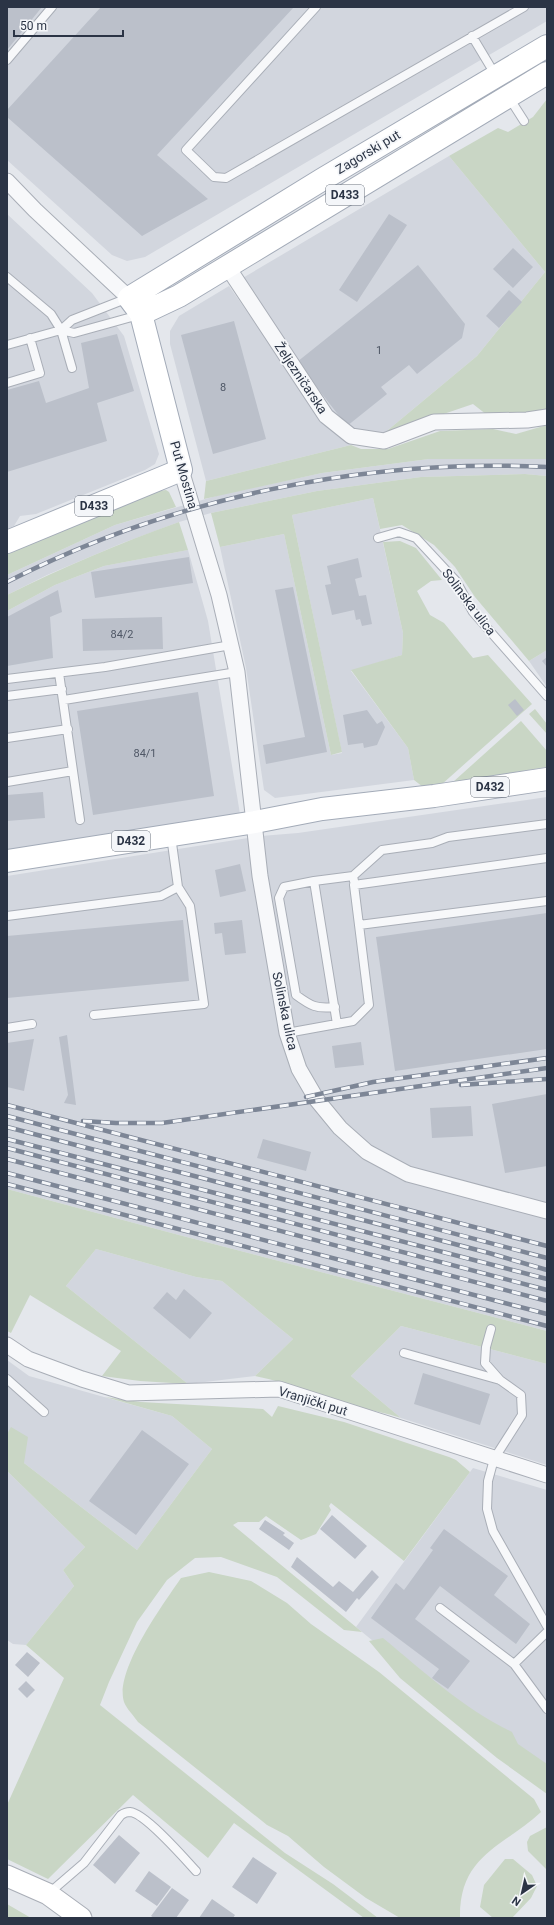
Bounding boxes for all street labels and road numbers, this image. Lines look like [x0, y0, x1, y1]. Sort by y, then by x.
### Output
street label: Zagorski put [333, 127, 403, 177]
road number: D433 [326, 185, 364, 205]
street label: Željezničarska [272, 339, 330, 417]
street label: Put Mostina [167, 439, 201, 511]
road number: D433 [75, 496, 113, 516]
street label: Solinska ulica [439, 566, 499, 638]
road number: D432 [471, 777, 509, 797]
road number: D432 [112, 831, 150, 851]
street label: Solinska ulica [269, 971, 301, 1051]
street label: Vranjički put [277, 1383, 349, 1419]

